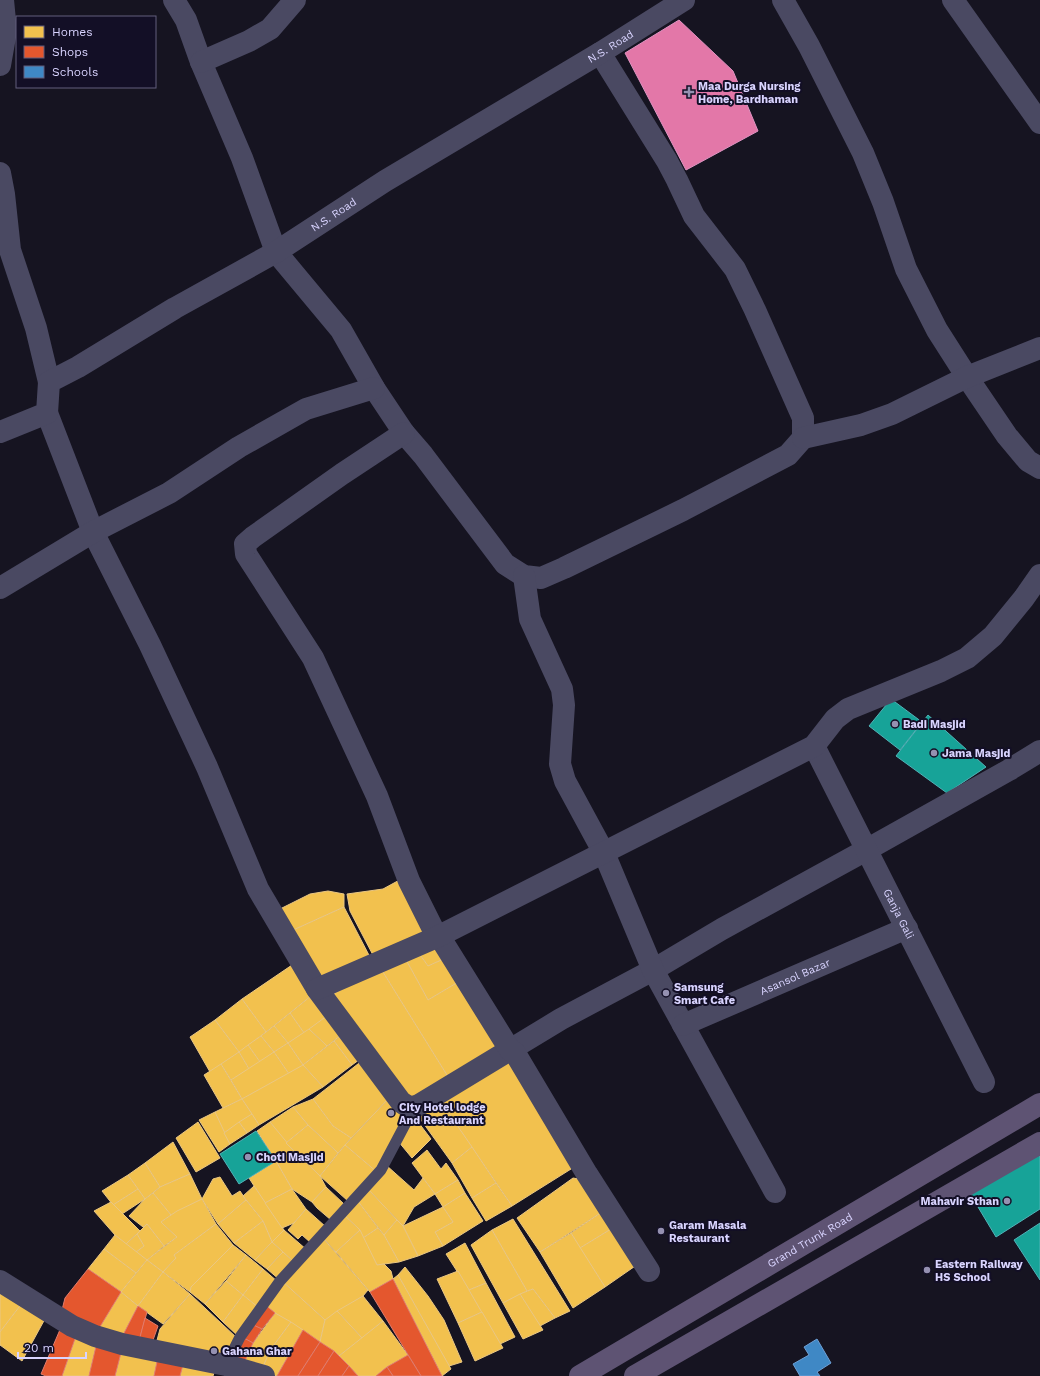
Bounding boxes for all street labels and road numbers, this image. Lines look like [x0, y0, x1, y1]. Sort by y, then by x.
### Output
street label: N.S. Road [585, 28, 636, 66]
street label: N.S. Road [309, 195, 359, 235]
street label: Ganja Gali [880, 887, 916, 941]
street label: Asansol Bazar [758, 956, 833, 998]
street label: Grand Trunk Road [765, 1210, 855, 1271]

